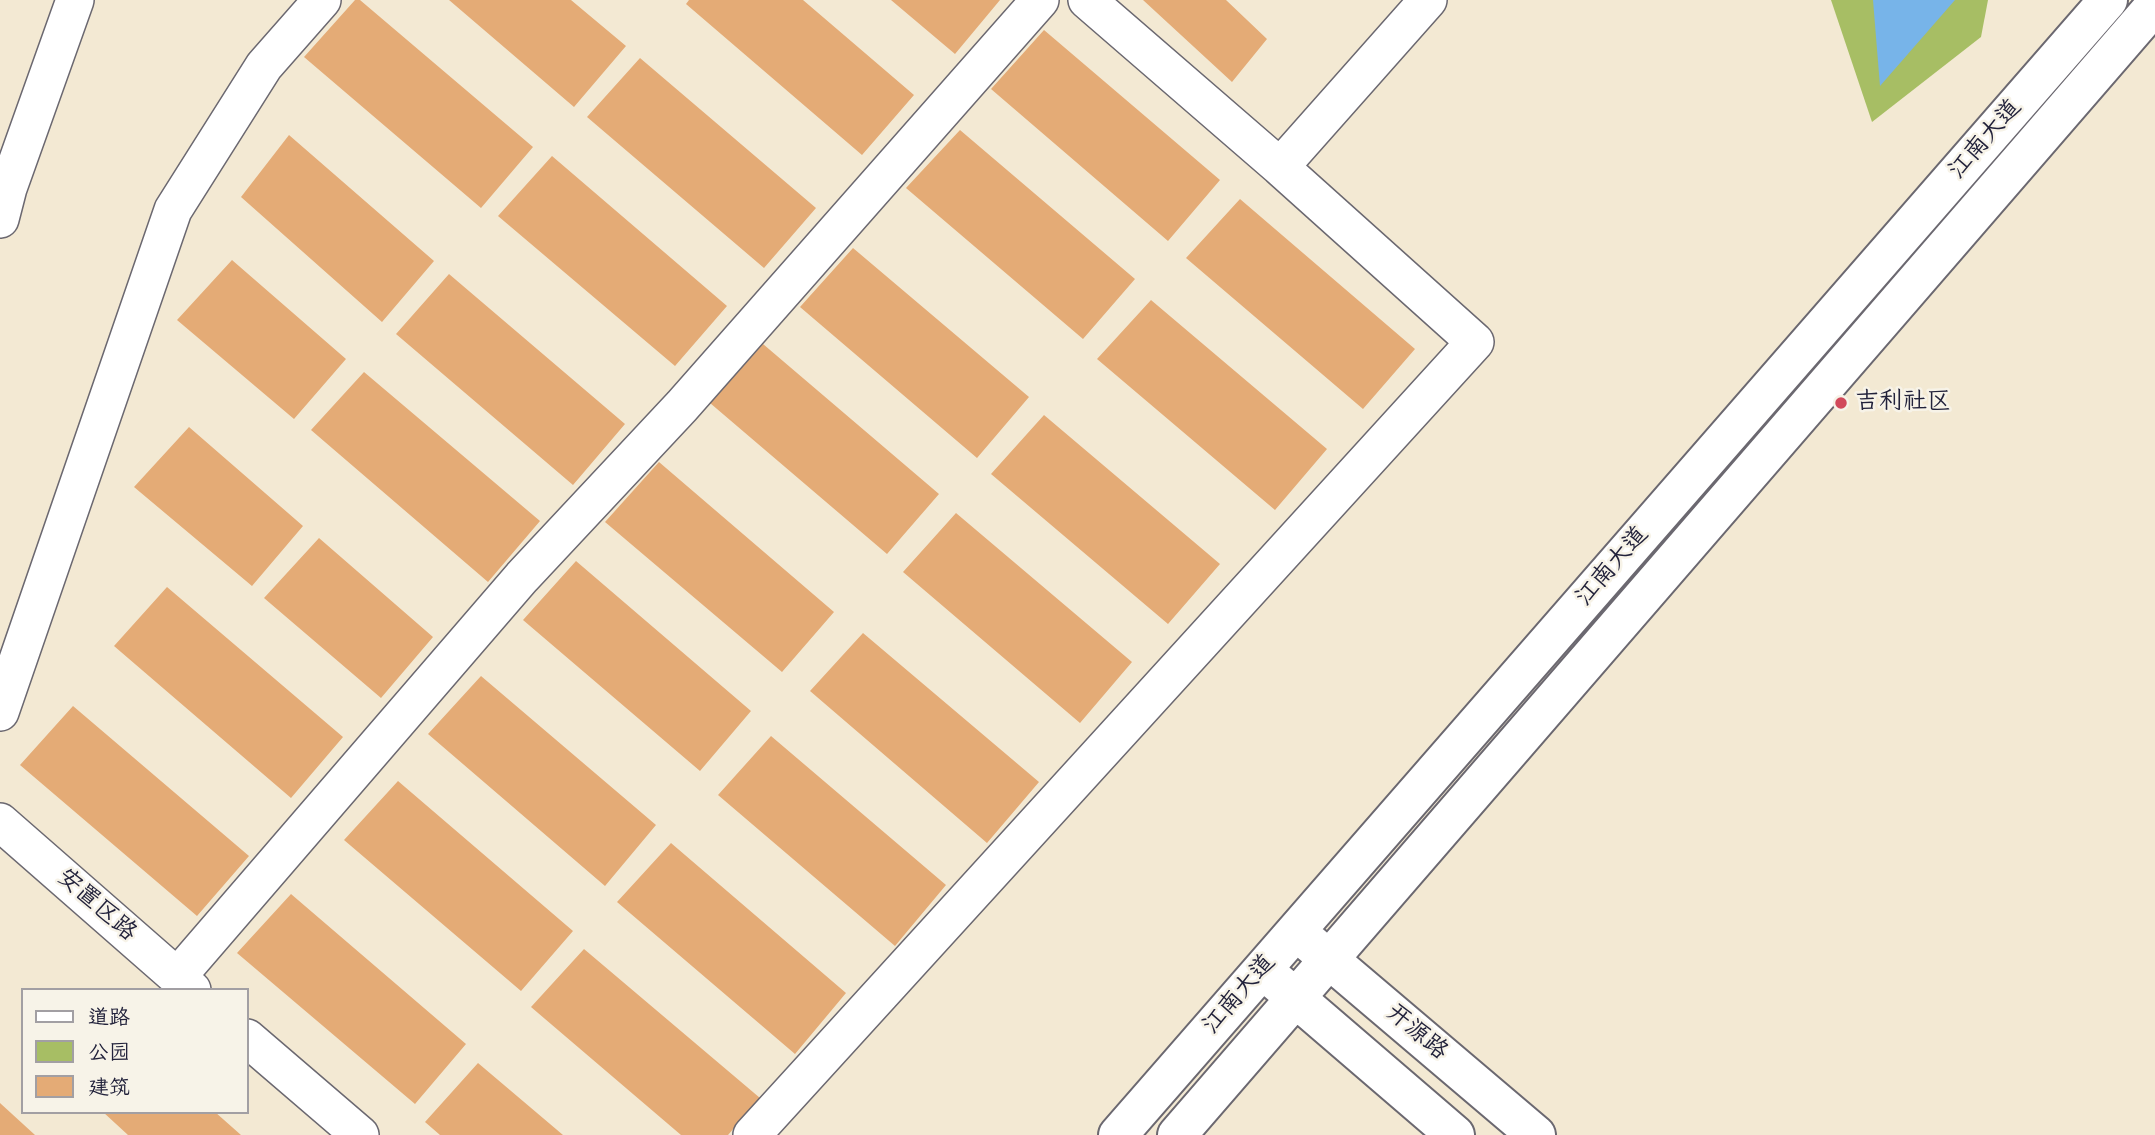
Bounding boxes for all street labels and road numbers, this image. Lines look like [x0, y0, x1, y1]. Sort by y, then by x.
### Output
street label: 江南大道 [1944, 94, 2028, 186]
street label: 江南大道 [1571, 521, 1655, 613]
street label: 安置区路 [50, 864, 142, 948]
street label: 江南大道 [1198, 949, 1282, 1041]
street label: 开源路 [1379, 999, 1453, 1067]

